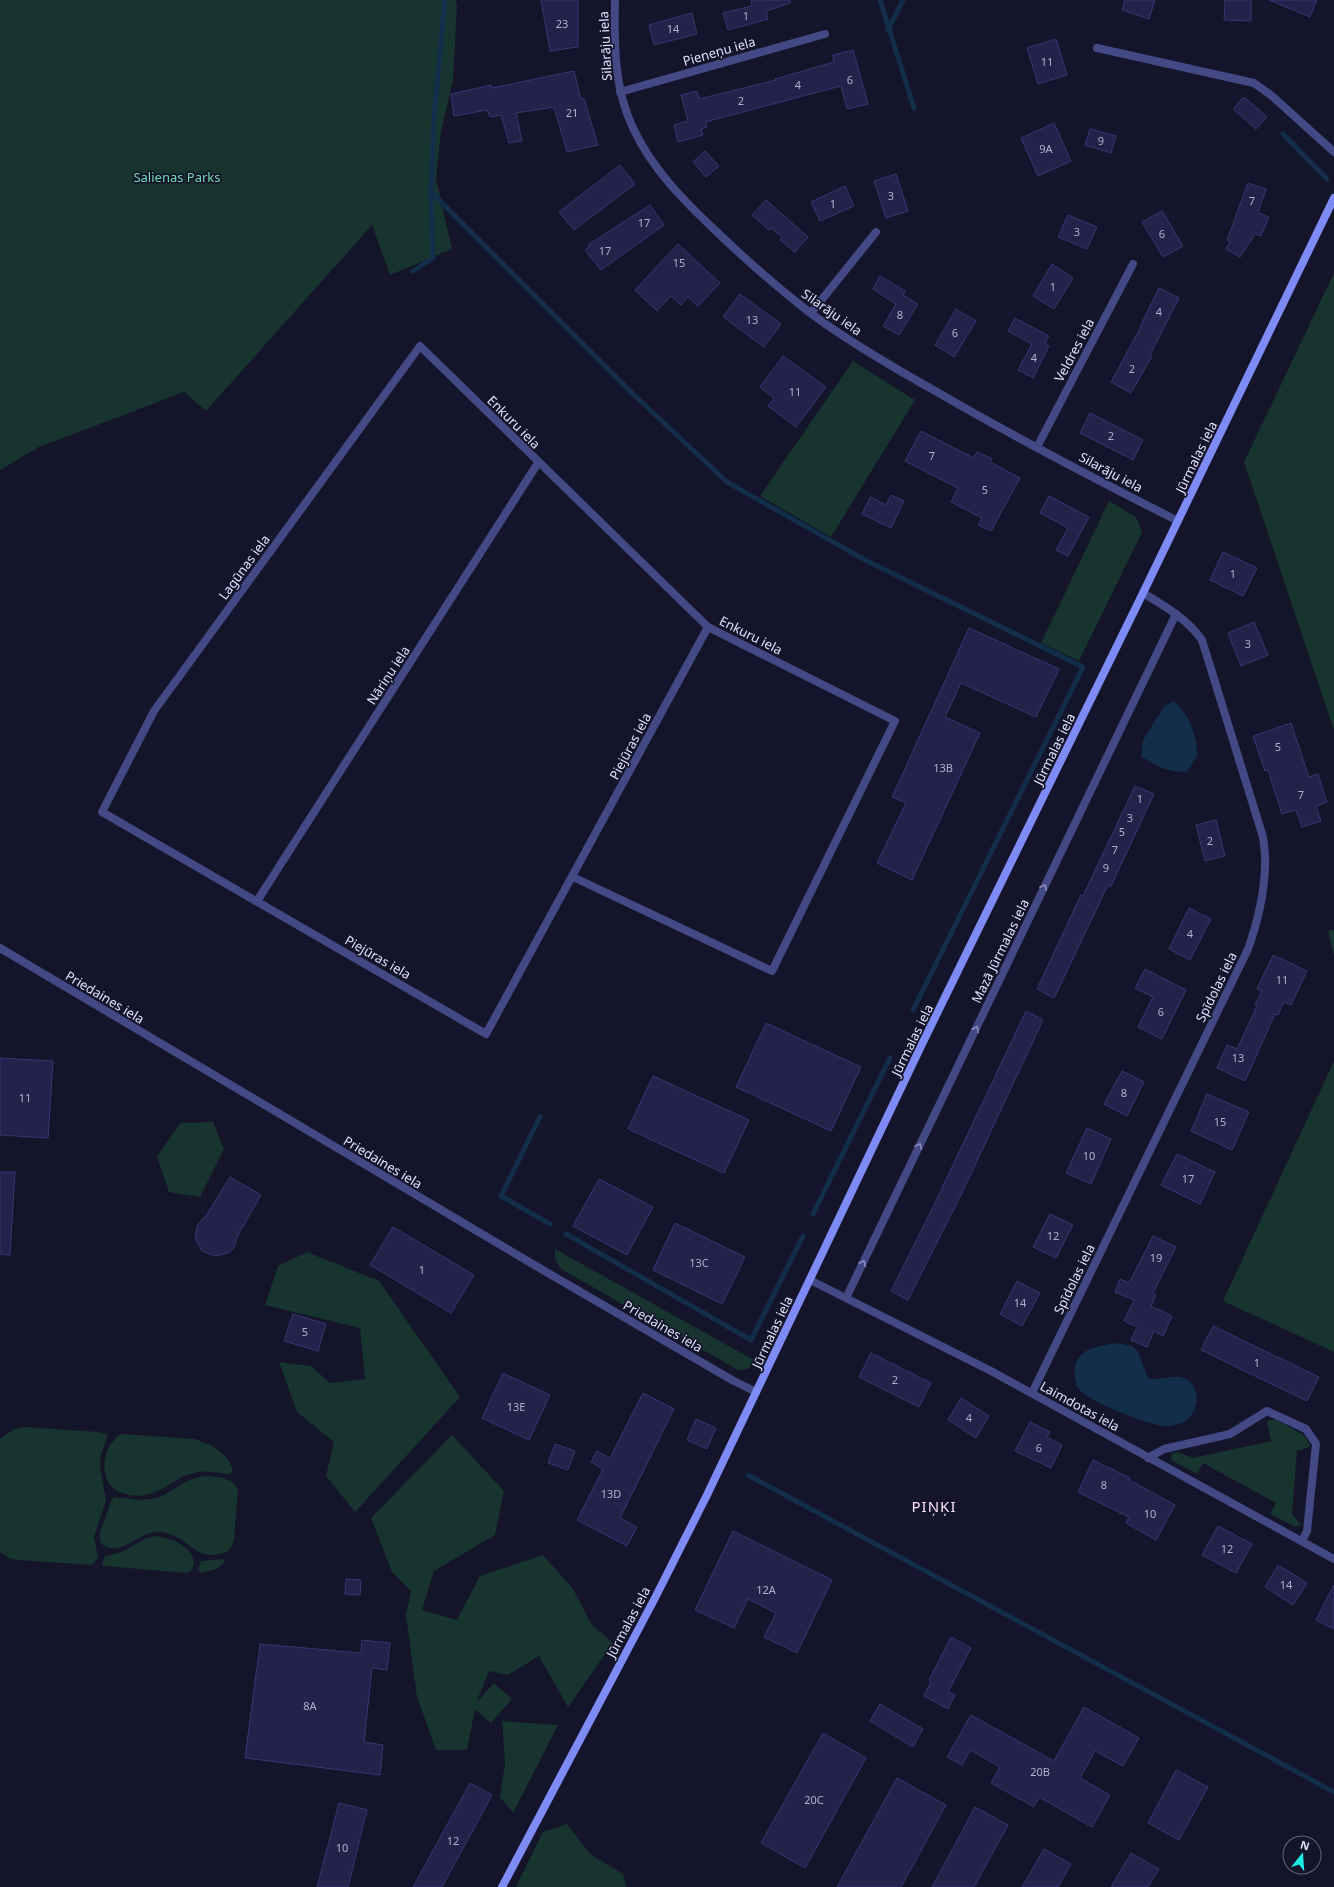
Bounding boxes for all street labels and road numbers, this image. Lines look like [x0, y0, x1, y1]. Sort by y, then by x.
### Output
street label: Silarāju iela [594, 11, 616, 81]
street label: Pieneņu iela [681, 32, 757, 70]
street label: Silarāju iela [798, 285, 866, 339]
street label: Veldres iela [1050, 315, 1098, 385]
street label: Enkuru iela [483, 391, 545, 453]
street label: Jūrmalas iela [1170, 418, 1221, 498]
street label: Silarāju iela [1076, 448, 1146, 496]
street label: Lagūnas iela [214, 531, 274, 603]
street label: Enkuru iela [716, 611, 786, 659]
street label: Nāriņu iela [362, 642, 414, 708]
street label: Piejūras iela [605, 709, 655, 783]
street label: Jūrmalas iela [1028, 710, 1079, 790]
street label: Mazā Jūrmalas iela [967, 896, 1033, 1006]
street label: Piejūras iela [342, 931, 414, 983]
street label: Spīdolas iela [1191, 949, 1241, 1025]
street label: Priedaines iela [62, 966, 148, 1028]
street label: Jūrmalas iela [886, 1001, 937, 1081]
street label: Priedaines iela [340, 1131, 426, 1193]
street label: Spīdolas iela [1049, 1241, 1099, 1317]
street label: Jūrmalas iela [747, 1293, 797, 1373]
street label: Priedaines iela [620, 1296, 706, 1356]
street label: Laimdotas iela [1037, 1377, 1123, 1435]
street label: Jūrmalas iela [601, 1583, 654, 1662]

